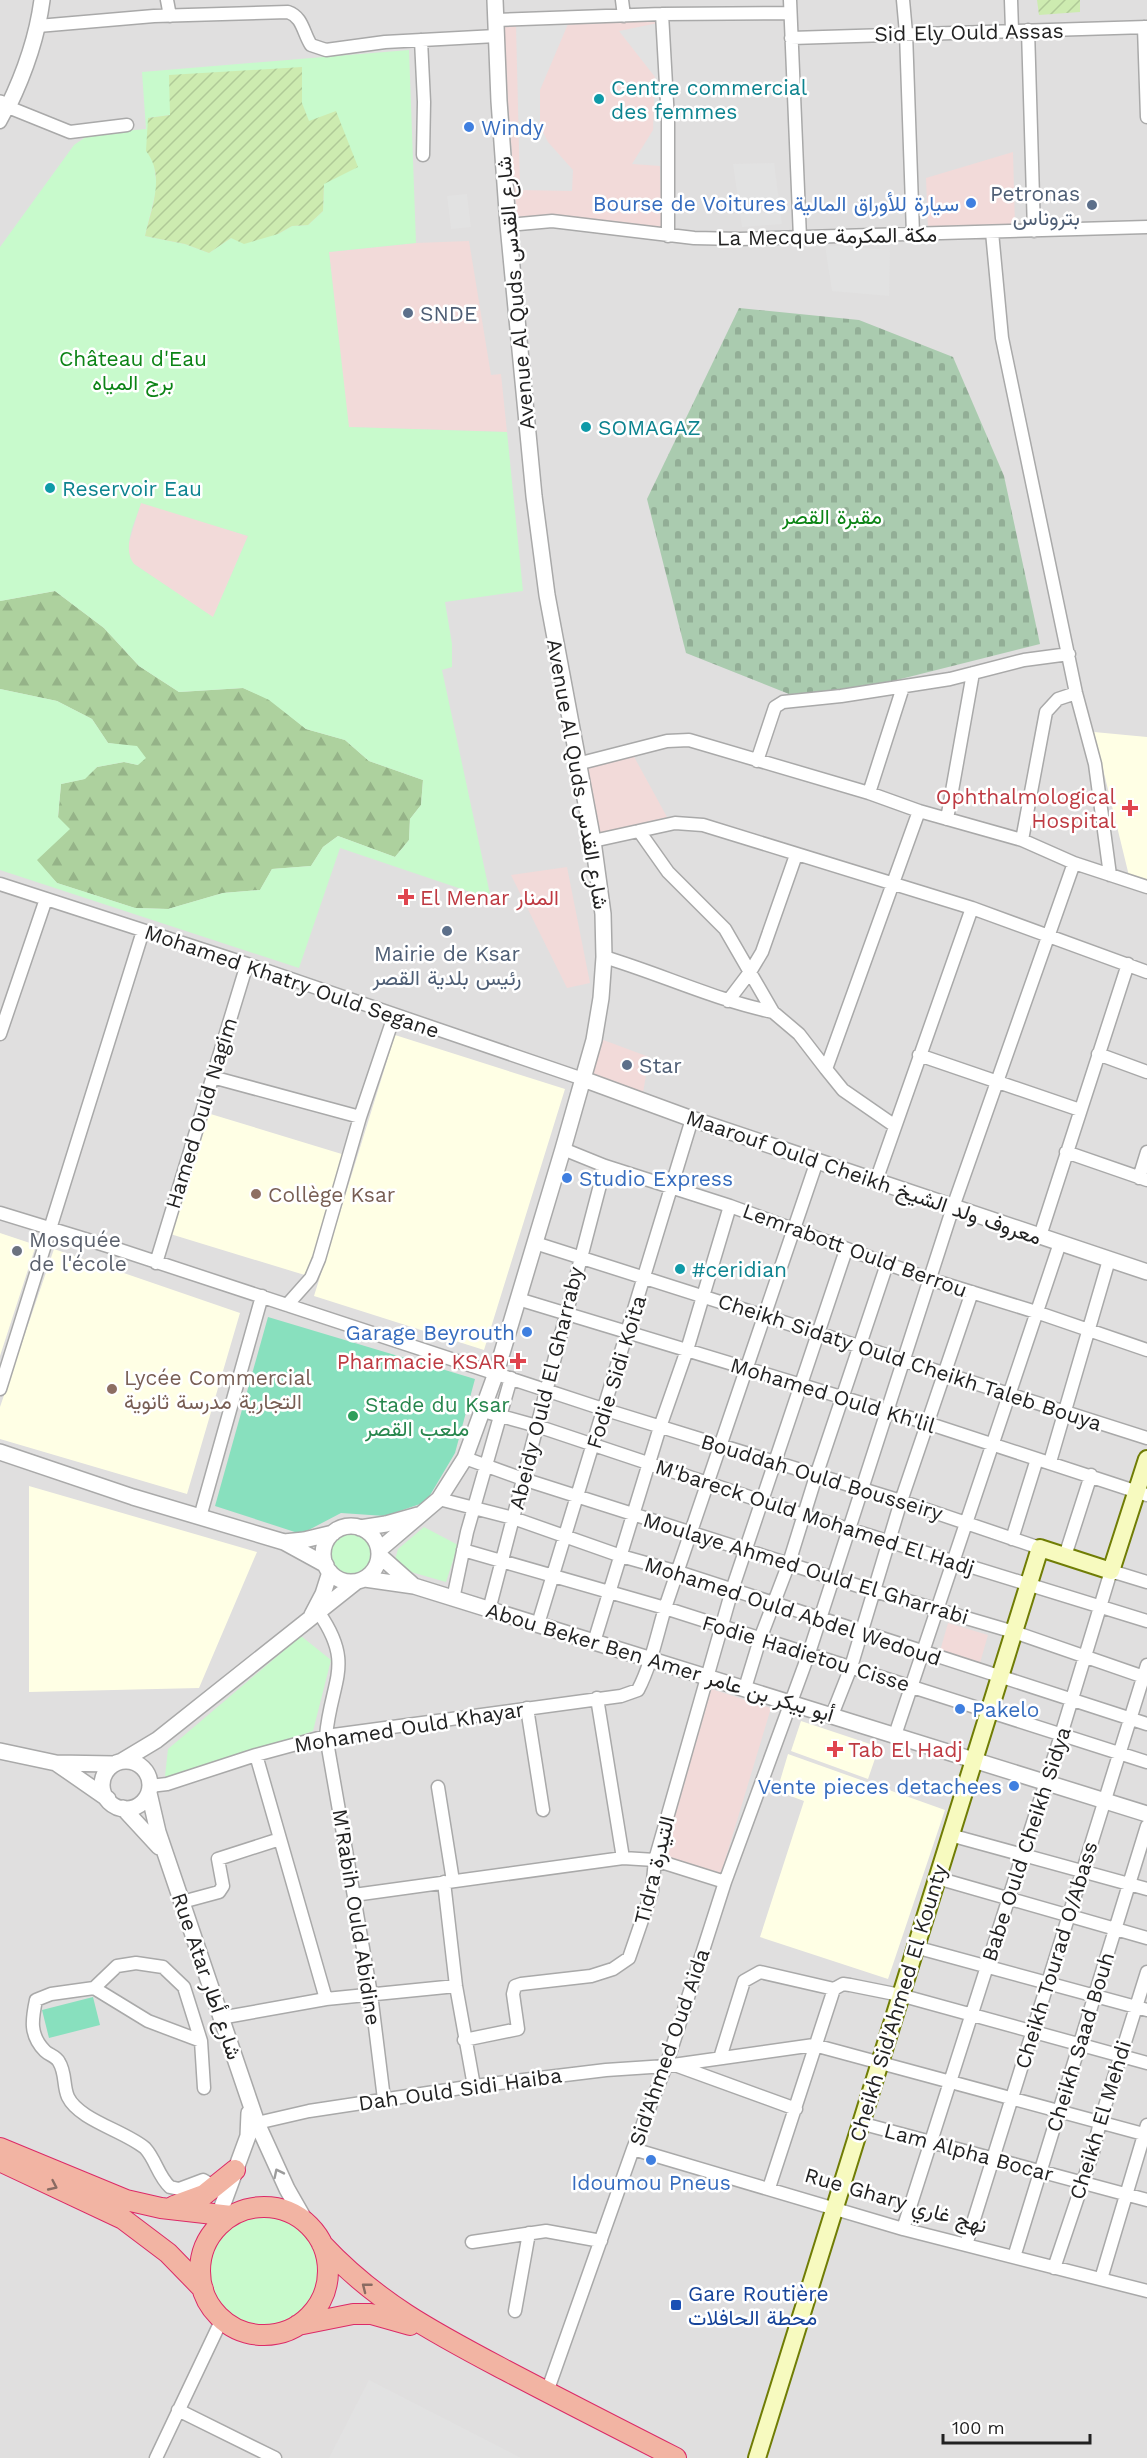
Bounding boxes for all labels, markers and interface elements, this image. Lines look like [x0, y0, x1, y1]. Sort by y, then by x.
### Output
street label: Sid Ely Ould Assas [874, 18, 1064, 46]
place label: Centre commercial des femmes [611, 75, 808, 124]
marker: Centre commercial des femmes [592, 92, 606, 106]
place label: Windy [481, 115, 544, 140]
marker: Windy [462, 120, 476, 134]
street label: Avenue Al Quds شارع القدس [491, 155, 541, 431]
place label: Petronas بتروناس [990, 181, 1080, 231]
place label: Bourse de Voitures سيارة للأوراق المالية [593, 191, 959, 217]
marker: Bourse de Voitures سيارة للأوراق المالية [964, 196, 978, 210]
marker: Petronas بتروناس [1085, 198, 1099, 212]
street label: La Mecque مكة المكرمة [717, 222, 937, 251]
place label: SNDE [420, 301, 477, 326]
marker: SNDE [401, 306, 415, 320]
park label: Château d'Eau برج المياه [59, 346, 207, 397]
place label: SOMAGAZ [598, 415, 701, 440]
marker: SOMAGAZ [579, 420, 593, 434]
place label: Reservoir Eau [62, 476, 202, 501]
marker: Reservoir Eau [43, 481, 57, 495]
park label: مقبرة القصر [781, 504, 882, 530]
street label: Avenue Al Quds شارع القدس [540, 637, 614, 911]
place label: Ophthalmological Hospital [936, 784, 1117, 833]
marker: Ophthalmological Hospital [1121, 799, 1139, 817]
place label: El Menar المنار [420, 885, 559, 911]
marker: El Menar المنار [397, 888, 415, 906]
street label: Mohamed Khatry Ould Segane [141, 919, 443, 1043]
marker: Mairie de Ksar رئيس بلدية القصر [440, 924, 454, 938]
place label: Mairie de Ksar رئيس بلدية القصر [371, 941, 522, 991]
street label: Hamed Ould Nagim [160, 1014, 242, 1212]
place label: Star [639, 1053, 682, 1078]
marker: Star [620, 1058, 634, 1072]
street label: Maarouf Ould Cheikh معروف ولد الشيخ [683, 1104, 1045, 1252]
place label: Studio Express [579, 1166, 733, 1191]
marker: Studio Express [560, 1171, 574, 1185]
place label: Collège Ksar [268, 1182, 396, 1207]
marker: Collège Ksar [249, 1187, 263, 1201]
street label: Lemrabott Ould Berrou [739, 1198, 971, 1302]
place label: Mosquée de l'école [29, 1227, 127, 1276]
marker: Mosquée de l'école [10, 1244, 24, 1258]
place label: #ceridian [692, 1257, 787, 1282]
marker: #ceridian [673, 1262, 687, 1276]
street label: Abeidy Ould El Gharraby [504, 1264, 588, 1512]
street label: Cheikh Sidaty Ould Cheikh Taleb Bouya [715, 1288, 1105, 1436]
street label: Fodie Sidi Koita [581, 1292, 651, 1452]
place label: Garage Beyrouth [346, 1320, 515, 1345]
marker: Garage Beyrouth [520, 1325, 534, 1339]
place label: Pharmacie KSAR [337, 1349, 506, 1374]
street label: Mohamed Ould Kh'lil [728, 1352, 939, 1438]
marker: Pharmacie KSAR [511, 1354, 525, 1368]
place label: Lycée Commercial التجارية مدرسة ثانوية [124, 1365, 312, 1415]
marker: Lycée Commercial التجارية مدرسة ثانوية [105, 1382, 119, 1396]
place label: Stade du Ksar ملعب القصر [364, 1392, 510, 1442]
marker: Stade du Ksar ملعب القصر [346, 1409, 360, 1423]
street label: Bouddah Ould Bousseiry [698, 1428, 946, 1526]
street label: M'bareck Ould Mohamed El Hadj [652, 1454, 978, 1580]
street label: Moulaye Ahmed Ould El Gharrabi [640, 1507, 972, 1629]
street label: Mohamed Ould Abdel Wedoud [642, 1551, 944, 1671]
street label: Abou Beker Ben Amer أبو بيكر بن عامر [483, 1597, 837, 1728]
street label: Fodie Hadietou Cisse [699, 1610, 913, 1696]
street label: Mohamed Ould Khayar [292, 1696, 526, 1758]
place label: Pakelo [972, 1697, 1039, 1722]
marker: Pakelo [953, 1702, 967, 1716]
street label: Babe Ould Cheikh Sidya [976, 1723, 1076, 1964]
place label: Tab El Hadj [848, 1737, 963, 1762]
marker: Tab El Hadj [826, 1740, 844, 1758]
place label: Vente pieces detachees [758, 1774, 1002, 1799]
marker: Vente pieces detachees [1007, 1779, 1021, 1793]
street label: M'Rabih Ould Abidine [328, 1807, 386, 2027]
street label: Tidra التيدرة [629, 1813, 680, 1927]
street label: Cheikh Tourad O/Abass [1009, 1838, 1103, 2072]
street label: Cheikh Sid'Ahmed El Kounty [844, 1861, 952, 2145]
street label: Rue Atar شارع أطار [165, 1889, 247, 2063]
street label: Sid'Ahmed Oud Aida [624, 1945, 715, 2149]
street label: Cheikh Saad Bouh [1041, 1949, 1119, 2135]
street label: Cheikh El Mehdi [1064, 2037, 1136, 2203]
street label: Dah Ould Sidi Haiba [357, 2062, 563, 2116]
street label: Lam Alpha Bocar [882, 2117, 1057, 2187]
marker: Idoumou Pneus [644, 2153, 658, 2167]
street label: Rue Ghary نهج غاري [801, 2162, 990, 2243]
one-way arrow [274, 2168, 286, 2179]
place label: Idoumou Pneus [571, 2170, 731, 2195]
one-way arrow [46, 2179, 57, 2191]
place label: Gare Routière محطة الحافلات [688, 2281, 829, 2330]
one-way arrow [362, 2283, 373, 2294]
marker: Gare Routière محطة الحافلات [669, 2298, 683, 2312]
scale bar [943, 2407, 1090, 2445]
text: 100 m [952, 2417, 1005, 2438]

